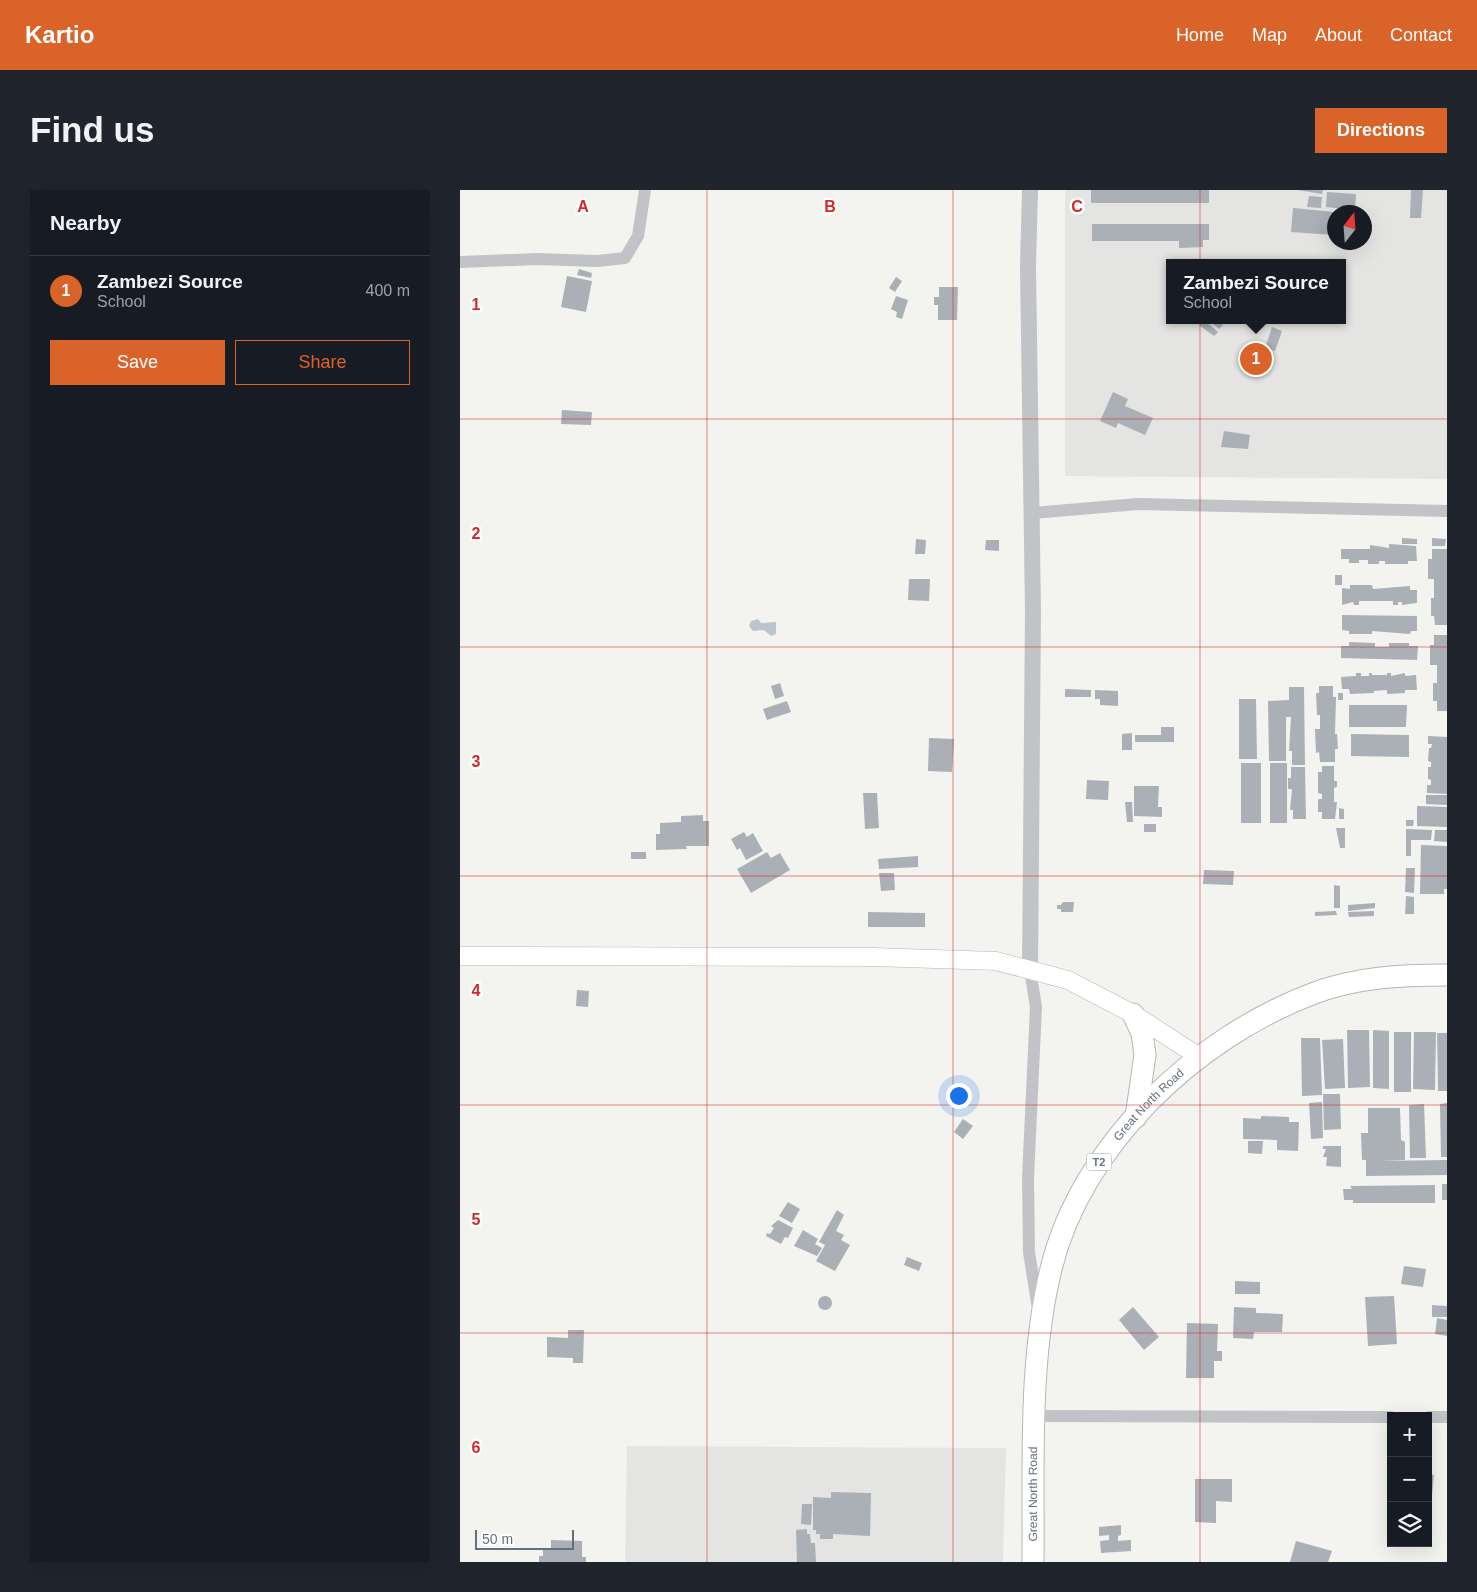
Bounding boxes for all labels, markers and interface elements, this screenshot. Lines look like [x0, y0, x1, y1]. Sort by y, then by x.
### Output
text: Kartio [25, 21, 94, 48]
text: Home [1176, 25, 1224, 45]
text: Map [1252, 25, 1287, 45]
text: About [1315, 25, 1362, 45]
text: Contact [1390, 25, 1452, 45]
button: Directions [1315, 108, 1447, 153]
text: Find us [30, 110, 154, 149]
text: A [577, 198, 589, 215]
text: B [824, 198, 836, 215]
text: C [1071, 198, 1083, 215]
north arrow [1327, 205, 1372, 250]
text: Nearby [50, 211, 121, 234]
popup [1166, 259, 1346, 324]
text: Zambezi Source [97, 271, 243, 292]
text: Zambezi Source [1183, 272, 1329, 293]
text: 1 [62, 282, 70, 299]
text: 400 m [366, 282, 410, 299]
text: School [97, 293, 146, 310]
text: School [1183, 294, 1232, 311]
text: 1 [472, 296, 481, 313]
button: Save [50, 340, 225, 385]
button: Share [235, 340, 410, 385]
pin: 1 [1240, 340, 1272, 378]
text: 2 [472, 525, 481, 542]
text: 3 [472, 753, 481, 770]
text: 4 [472, 982, 481, 999]
street label: Great North Road [1111, 1066, 1187, 1144]
your location [946, 1083, 972, 1109]
road number: T2 [1086, 1154, 1112, 1170]
text: 5 [472, 1211, 481, 1228]
map controls [1387, 1412, 1432, 1547]
button: + [1387, 1412, 1432, 1457]
text: 6 [472, 1439, 481, 1456]
street label: Great North Road [1026, 1447, 1040, 1542]
button: − [1387, 1457, 1432, 1502]
button: layers [1387, 1502, 1432, 1547]
scale bar [475, 1527, 574, 1550]
text: 50 m [482, 1531, 513, 1547]

